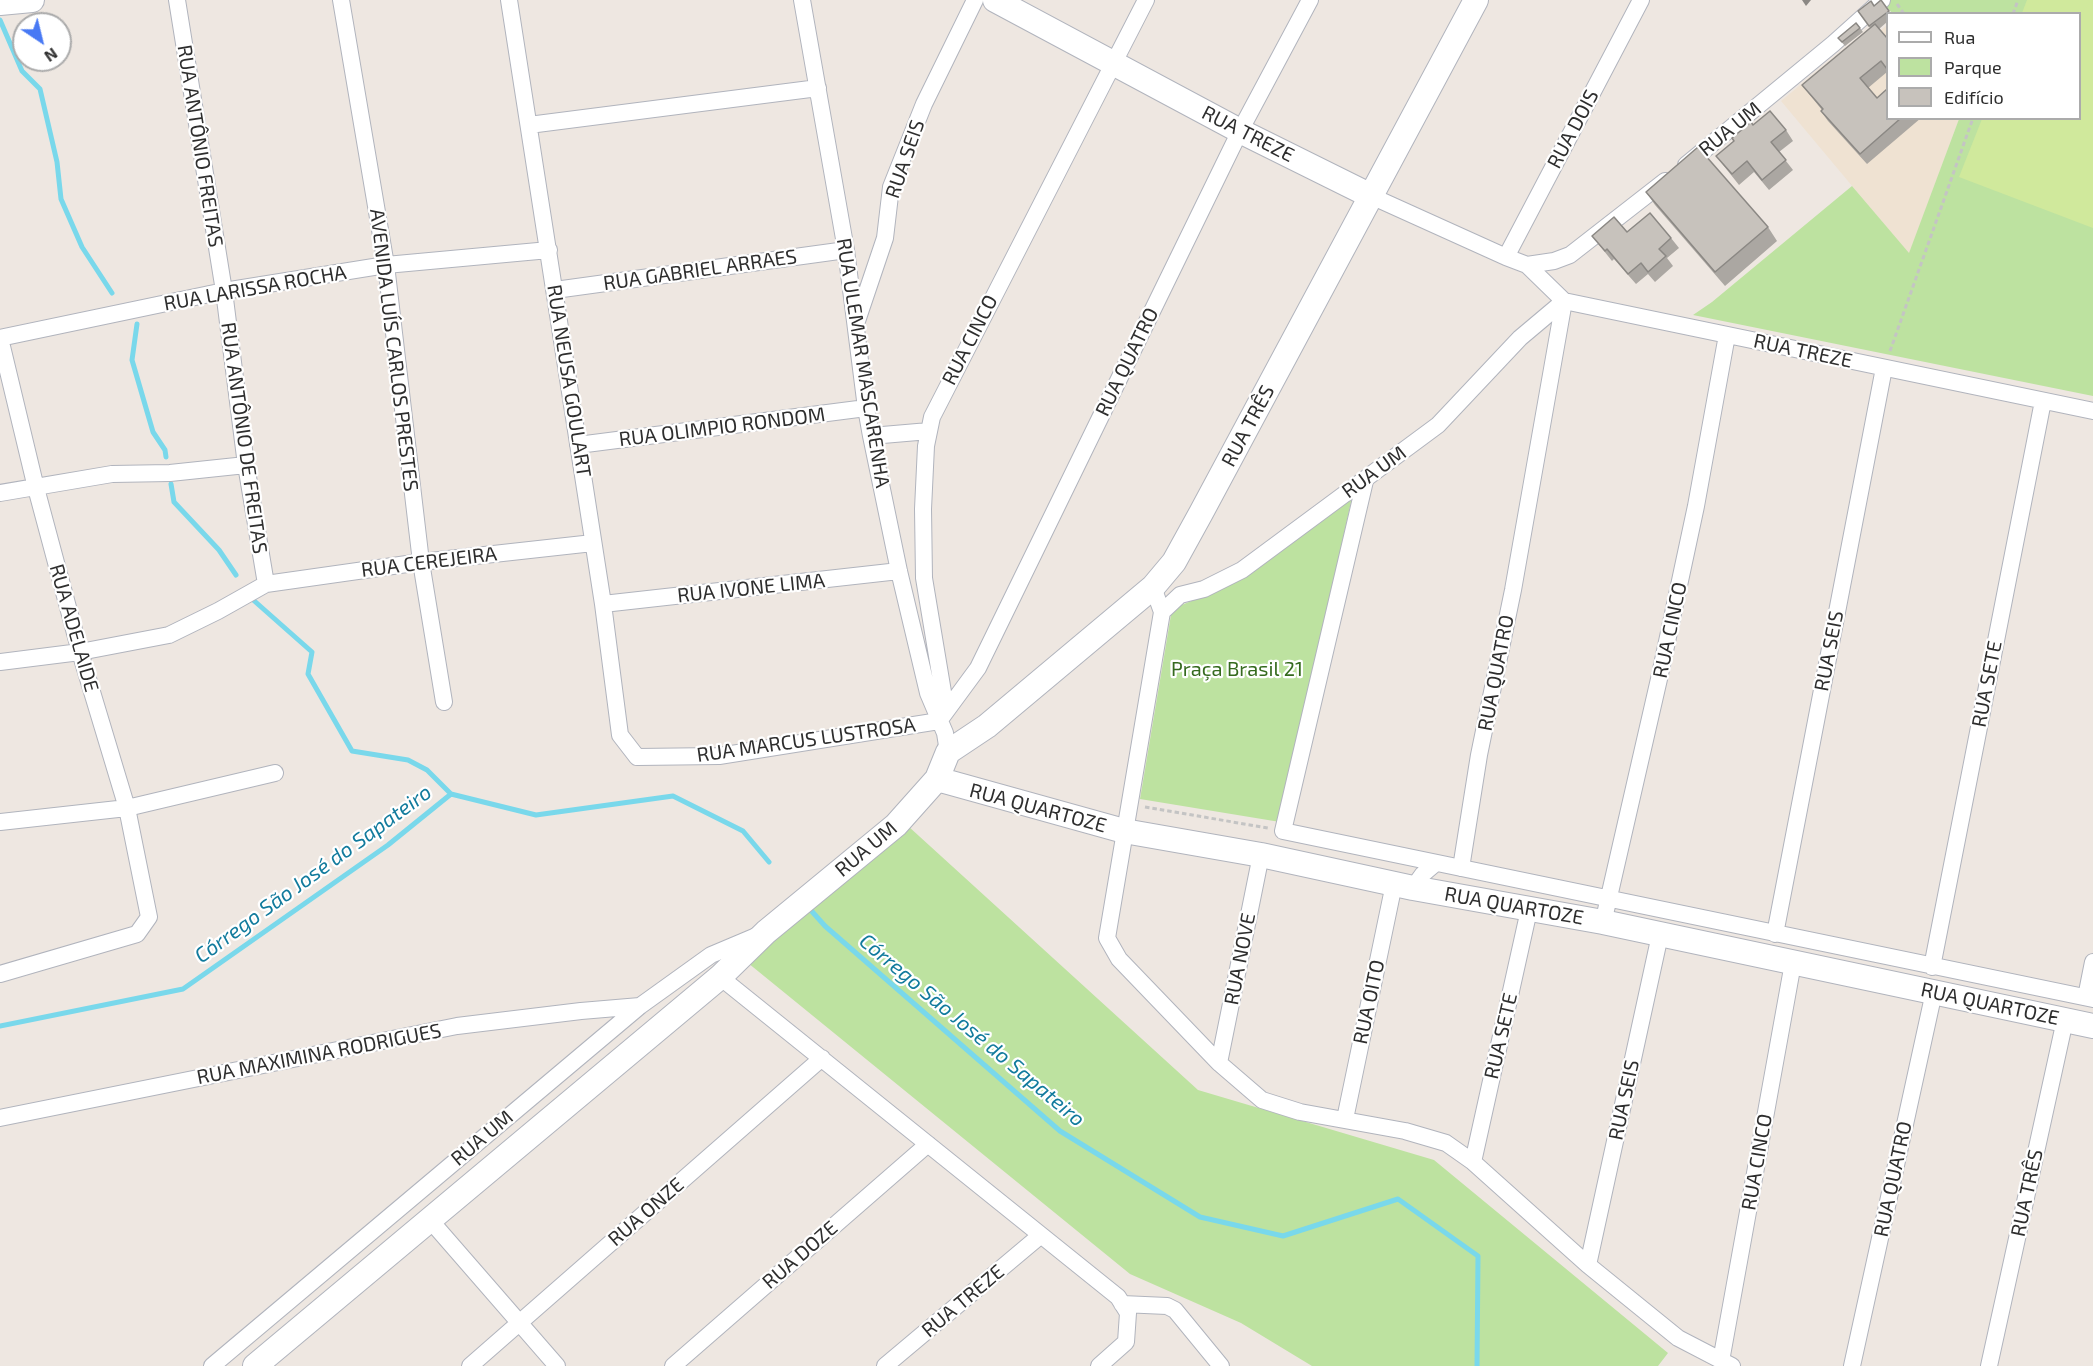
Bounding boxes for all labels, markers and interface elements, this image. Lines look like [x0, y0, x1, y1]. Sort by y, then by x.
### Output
north arrow [12, 12, 72, 72]
legend [1886, 12, 2081, 120]
text: Rua [1944, 26, 1975, 48]
street label: RUA ANTÔNIO FREITAS [172, 43, 228, 249]
text: N [41, 44, 62, 67]
text: Parque [1944, 56, 2002, 78]
street label: RUA DOIS [1542, 86, 1604, 172]
text: Edifício [1944, 86, 2004, 108]
street label: RUA UM [1694, 97, 1766, 161]
street label: RUA TREZE [1198, 101, 1298, 167]
street label: RUA SEIS [880, 117, 930, 201]
street label: AVENIDA LUÍS CARLOS PRESTES [365, 207, 423, 493]
street label: RUA ULEMAR MASCARENHA [831, 236, 895, 490]
street label: RUA GABRIEL ARRAES [602, 245, 798, 295]
street label: RUA LARISSA ROCHA [162, 260, 348, 316]
street label: RUA NEUSA GOULART [542, 283, 596, 479]
street label: RUA CINCO [937, 291, 1003, 389]
street label: RUA QUATRO [1090, 304, 1164, 420]
street label: RUA ANTÔNIO DE FREITAS [216, 321, 272, 555]
street label: RUA TREZE [1751, 329, 1855, 373]
street label: RUA TRÊS [1217, 381, 1279, 471]
street label: RUA OLIMPIO RONDOM [617, 402, 827, 452]
street label: RUA UM [1337, 441, 1411, 503]
street label: RUA CEREJEIRA [360, 542, 498, 582]
street label: RUA ADELAIDE [44, 561, 104, 695]
street label: RUA IVONE LIMA [676, 568, 826, 608]
street label: RUA CINCO [1648, 580, 1692, 680]
street label: RUA SEIS [1809, 609, 1849, 693]
street label: RUA QUATRO [1473, 613, 1519, 733]
street label: RUA SETE [1967, 639, 2007, 729]
park label: Praça Brasil 21 [1171, 657, 1303, 681]
street label: RUA MARCUS LUSTROSA [695, 713, 917, 767]
street label: RUA QUARTOZE [967, 778, 1109, 838]
water label: Córrego São José do Sapateiro [190, 780, 436, 968]
street label: RUA UM [830, 816, 902, 882]
street label: RUA QUARTOZE [1443, 882, 1585, 930]
street label: RUA NOVE [1219, 911, 1261, 1007]
water label: Córrego São José do Sapateiro [854, 928, 1090, 1132]
street label: RUA OITO [1348, 958, 1390, 1046]
street label: RUA QUARTOZE [1919, 978, 2061, 1030]
street label: RUA SETE [1479, 991, 1523, 1081]
street label: RUA MAXIMINA RODRIGUES [195, 1019, 443, 1089]
street label: RUA SEIS [1604, 1058, 1644, 1142]
street label: RUA UM [446, 1105, 518, 1171]
street label: RUA CINCO [1737, 1112, 1777, 1212]
street label: RUA QUATRO [1869, 1119, 1917, 1239]
street label: RUA TRÊS [2006, 1147, 2048, 1239]
street label: RUA ONZE [603, 1173, 689, 1251]
street label: RUA DOZE [758, 1216, 842, 1294]
street label: RUA TREZE [917, 1260, 1009, 1342]

